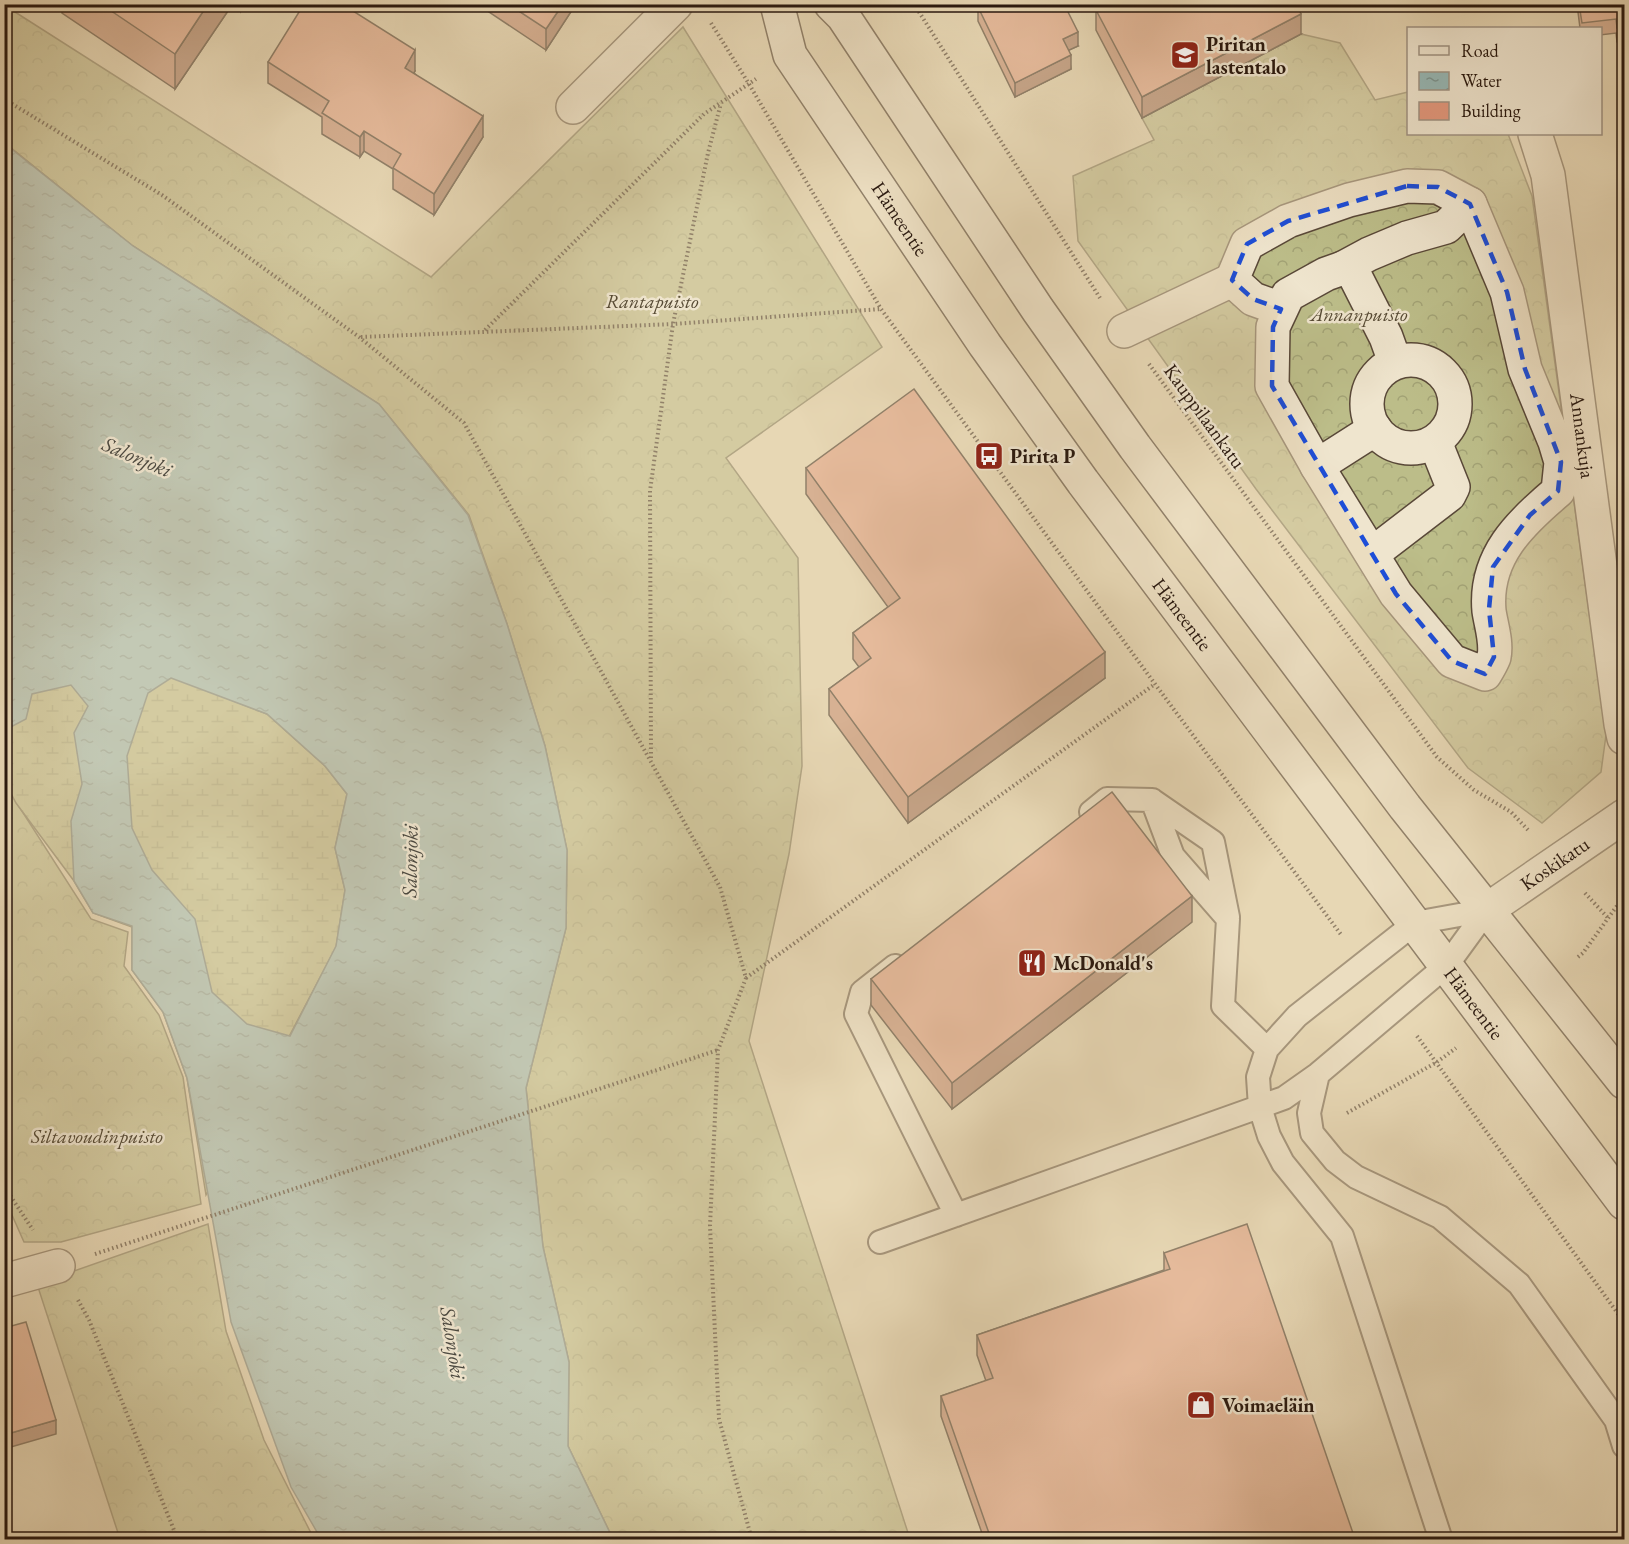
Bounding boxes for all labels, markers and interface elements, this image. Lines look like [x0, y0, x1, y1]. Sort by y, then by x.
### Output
legend [1407, 27, 1602, 135]
place label: Piritan lastentalo [1206, 31, 1286, 80]
school or university icon: Piritan lastentalo [1169, 39, 1201, 71]
text: Road [1461, 39, 1500, 62]
text: Water [1461, 69, 1502, 92]
text: Building [1461, 99, 1521, 122]
street label: Hämeentie [866, 176, 935, 261]
park label: Rantapuisto [606, 288, 699, 314]
park label: Annanpuisto [1308, 301, 1408, 327]
street label: Kauppilaankatu [1158, 358, 1252, 474]
street label: Annankuja [1564, 390, 1601, 480]
water label: Salonjoki [97, 429, 177, 484]
bus stop icon: Pirita P [973, 440, 1005, 472]
place label: Pirita P [1010, 443, 1075, 469]
street label: Hämeentie [1146, 573, 1218, 656]
water label: Salonjoki [395, 823, 424, 899]
street label: Koskikatu [1515, 830, 1595, 897]
restaurant icon: McDonald's [1016, 947, 1048, 979]
place label: McDonald's [1053, 950, 1153, 976]
street label: Hämeentie [1438, 961, 1510, 1045]
park label: Siltavoudinpuisto [30, 1123, 163, 1149]
water label: Salonjoki [434, 1304, 473, 1382]
shop icon: Voimaeläin [1185, 1389, 1217, 1421]
place label: Voimaeläin [1222, 1392, 1315, 1418]

